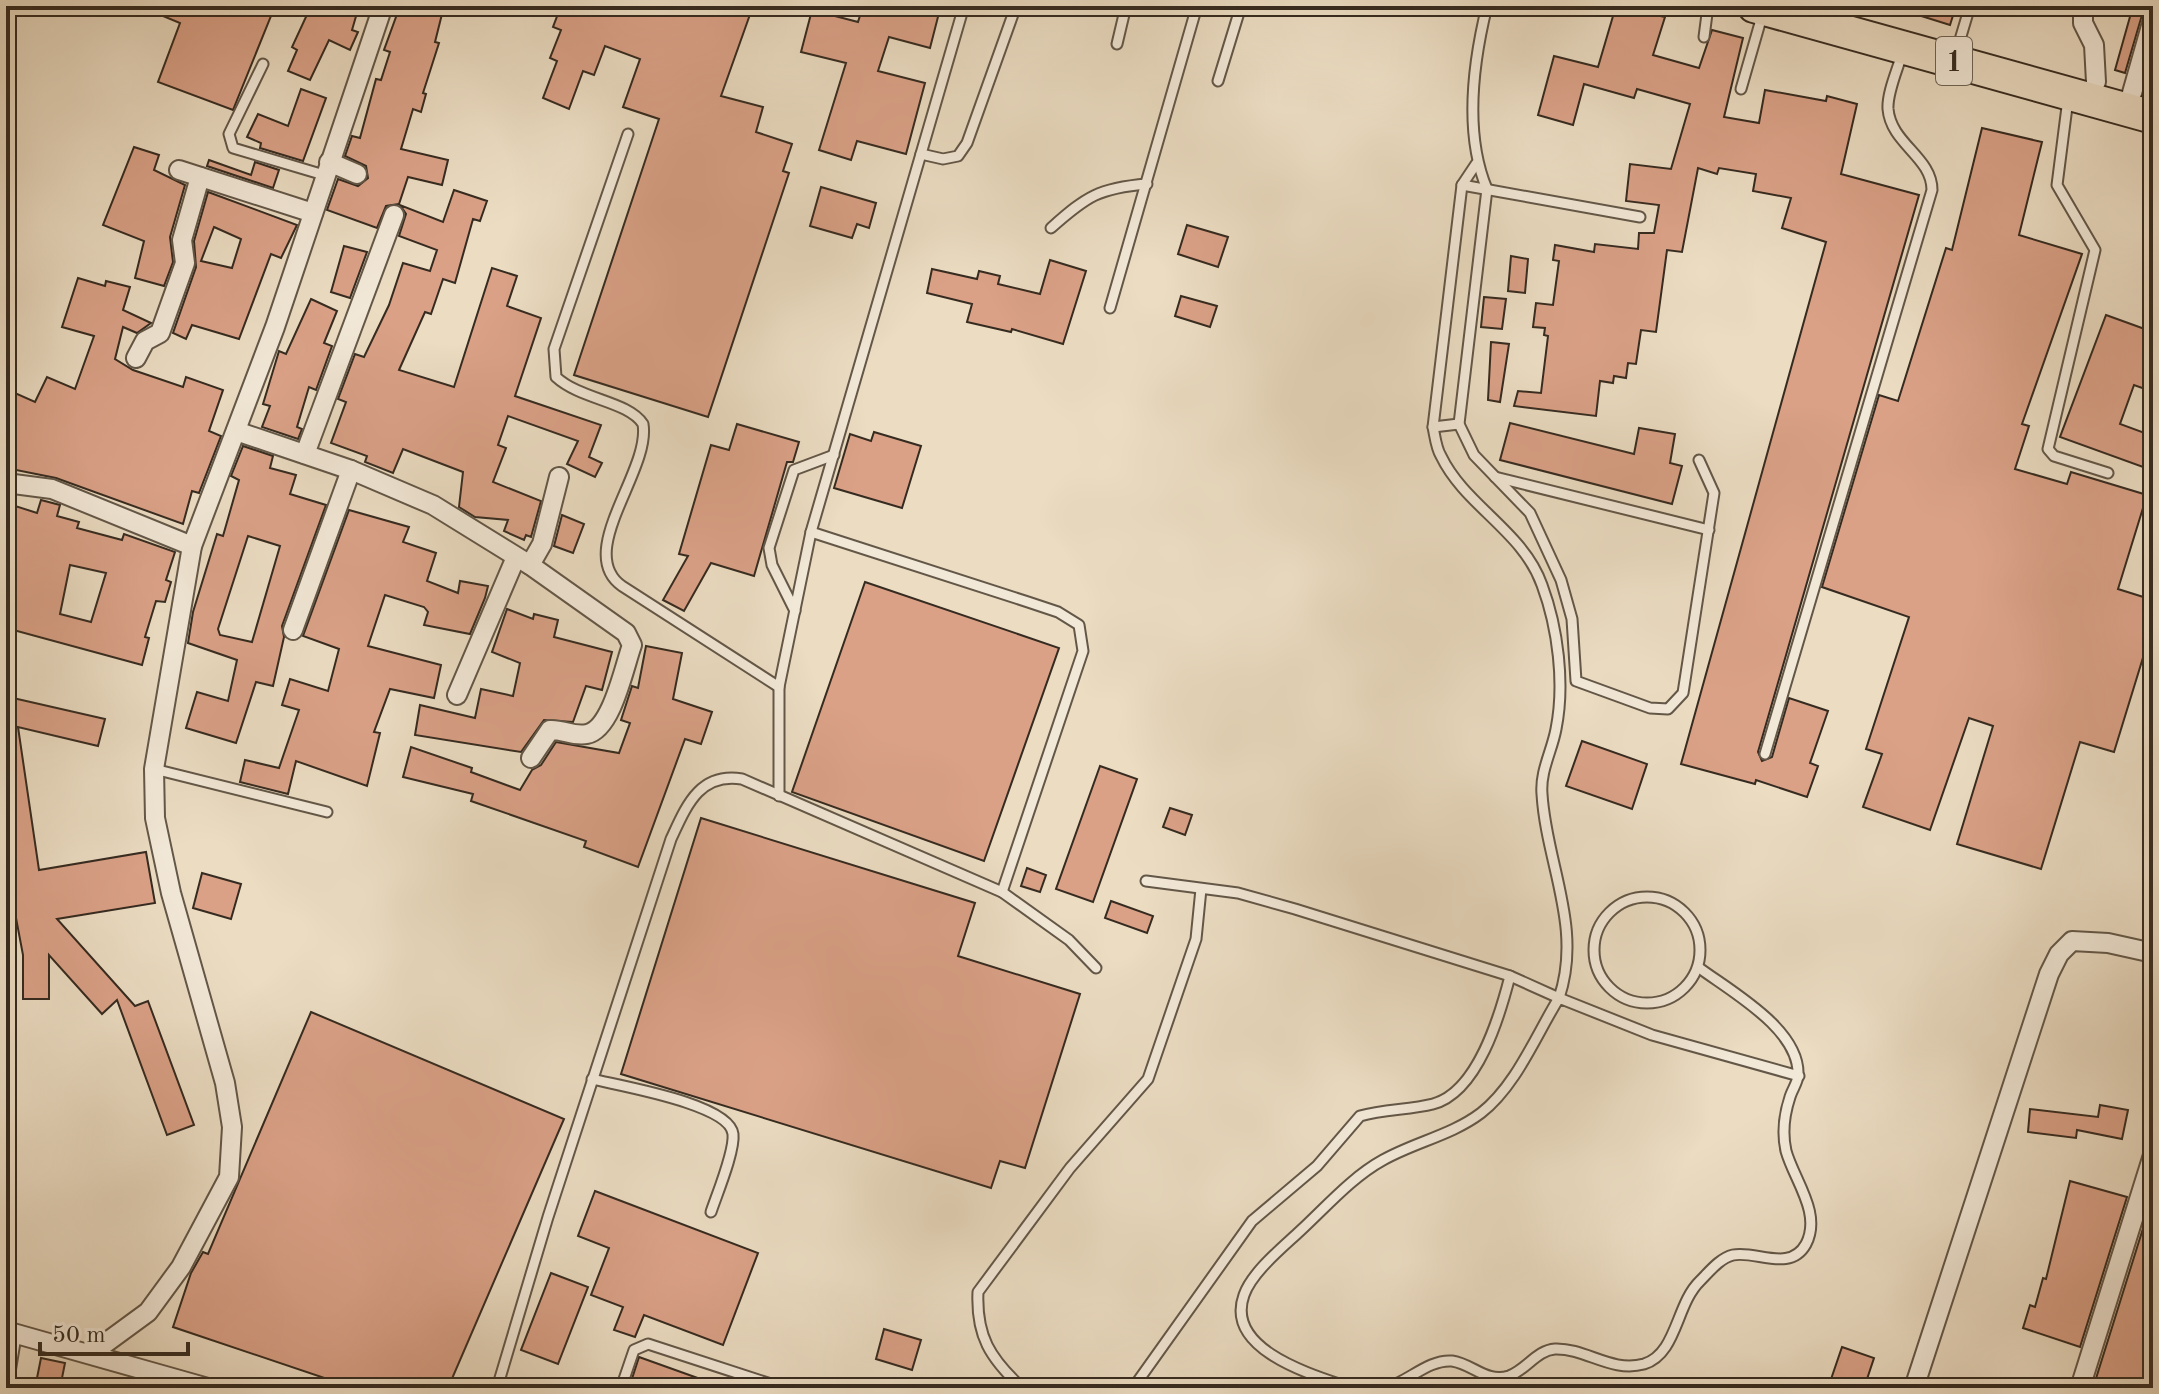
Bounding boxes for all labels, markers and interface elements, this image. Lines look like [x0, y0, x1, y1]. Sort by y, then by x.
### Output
road number: 1 [1936, 37, 1972, 85]
scale bar [40, 1306, 188, 1356]
text: 50 m [52, 1324, 106, 1348]

